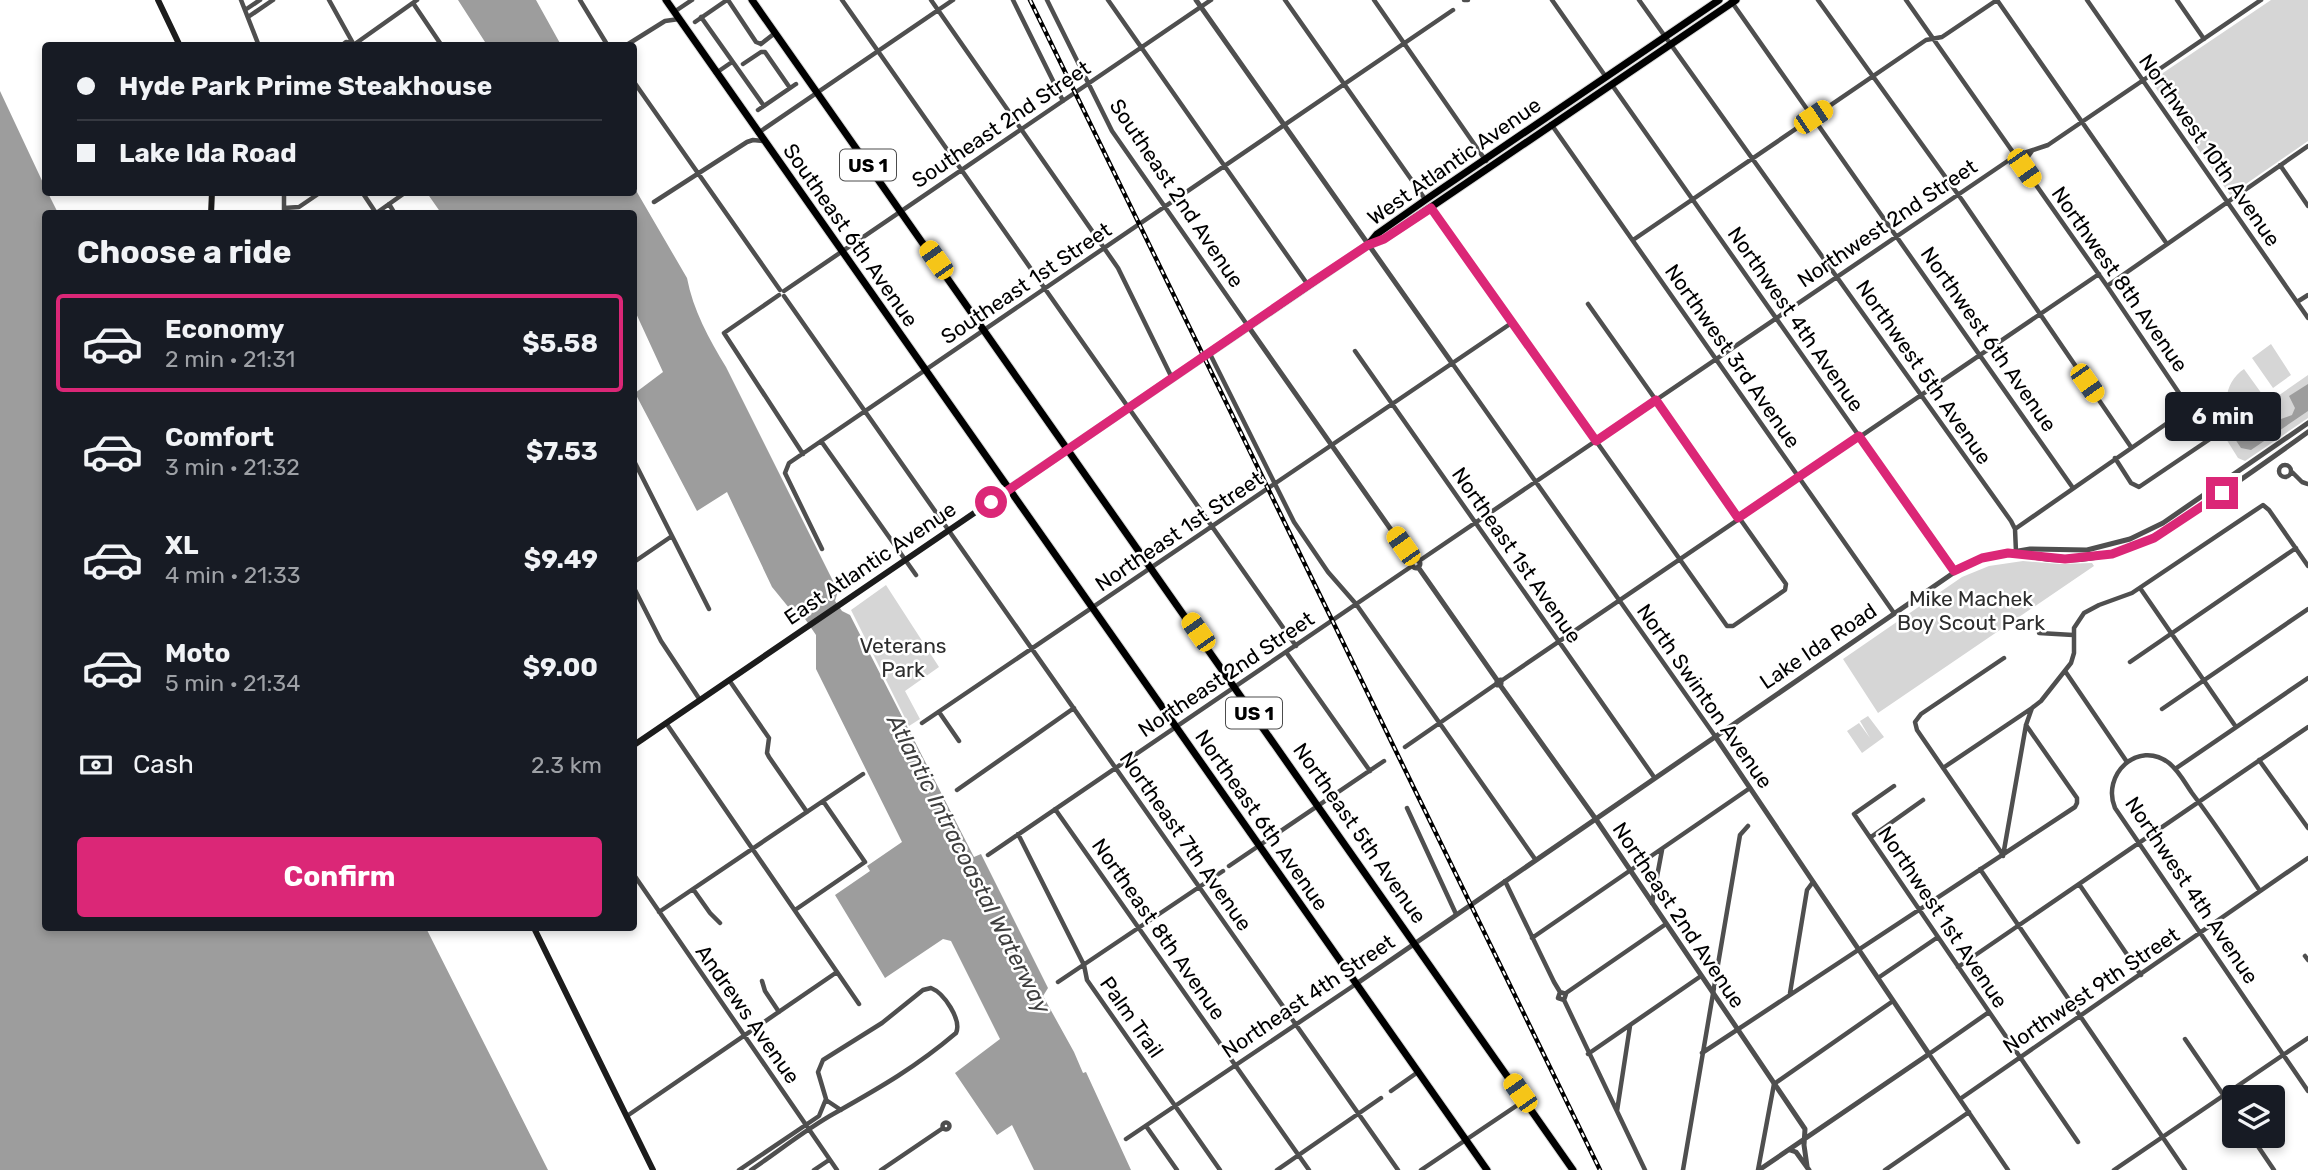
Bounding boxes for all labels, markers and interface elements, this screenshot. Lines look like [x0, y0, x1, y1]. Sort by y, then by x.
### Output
street label: Northwest 10th Avenue [2134, 49, 2286, 251]
street label: Southeast 2nd Street [907, 55, 1095, 193]
text: Hyde Park Prime Steakhouse [119, 71, 492, 102]
street label: West Atlantic Avenue [1363, 92, 1545, 230]
street label: Southeast 2nd Avenue [1105, 94, 1249, 292]
car [1790, 97, 1837, 137]
text: Lake Ida Road [119, 138, 297, 169]
street label: Southeast 6th Avenue [778, 139, 924, 331]
car [2004, 145, 2045, 191]
road number: US 1 [840, 150, 896, 181]
street label: Northwest 2nd Street [1792, 154, 1982, 292]
street label: Northwest 8th Avenue [2047, 182, 2193, 376]
street label: Southeast 1st Street [936, 217, 1116, 349]
street label: Northwest 4th Avenue [1723, 222, 1869, 416]
text: Choose a ride [77, 233, 291, 271]
car [916, 237, 957, 283]
street label: Northwest 6th Avenue [1916, 242, 2062, 436]
street label: Northwest 3rd Avenue [1660, 259, 1806, 453]
street label: Northwest 5th Avenue [1851, 275, 1997, 469]
icon: car [81, 312, 144, 375]
text: Economy [165, 314, 284, 345]
text: $5.58 [522, 328, 598, 359]
text: 2 min · 21:31 [165, 345, 295, 373]
car [2067, 360, 2108, 406]
callout: 6 min [2164, 392, 2280, 440]
text: 6 min [2192, 402, 2254, 430]
icon: car [81, 420, 144, 483]
text: Comfort [165, 422, 274, 453]
text: $7.53 [526, 436, 598, 467]
text: 3 min · 21:32 [165, 453, 300, 481]
street label: Northeast 1st Avenue [1447, 462, 1587, 648]
street label: Northeast 1st Street [1090, 466, 1268, 596]
route end [2206, 477, 2238, 509]
route start [975, 486, 1007, 518]
street label: East Atlantic Avenue [779, 496, 961, 630]
car [1383, 523, 1424, 569]
icon: car [81, 528, 144, 591]
text: XL [165, 530, 198, 561]
text: $9.49 [524, 544, 598, 575]
text: 4 min · 21:33 [165, 561, 301, 589]
park label: Mike Machek Boy Scout Park [1897, 586, 2045, 635]
street label: Lake Ida Road [1755, 598, 1881, 694]
street label: North Swinton Avenue [1632, 599, 1778, 793]
street label: Northeast 2nd Street [1133, 606, 1319, 742]
car [1178, 609, 1219, 655]
park label: Veterans Park [859, 633, 947, 682]
icon: car [81, 636, 144, 699]
text: Moto [165, 638, 230, 669]
text: $9.00 [523, 652, 598, 683]
text: 5 min · 21:34 [165, 669, 300, 697]
road number: US 1 [1226, 698, 1282, 728]
water label: Atlantic Intracoastal Waterway [881, 709, 1057, 1019]
street label: Northeast 6th Avenue [1190, 725, 1334, 915]
street label: Northeast 5th Avenue [1288, 738, 1432, 928]
icon: cash [77, 746, 115, 784]
street label: Northeast 7th Avenue [1115, 747, 1257, 935]
text: Cash [133, 749, 194, 780]
text: 2.3 km [531, 751, 602, 779]
street label: Northwest 4th Avenue [2120, 792, 2264, 988]
street label: Northeast 2nd Avenue [1607, 817, 1751, 1013]
street label: Northwest 1st Avenue [1873, 821, 2013, 1013]
street label: Northeast 8th Avenue [1087, 834, 1231, 1024]
button: Confirm [77, 837, 602, 917]
street label: Northwest 9th Street [1998, 922, 2184, 1058]
street label: Northeast 4th Street [1217, 929, 1399, 1063]
street label: Andrews Avenue [691, 940, 805, 1088]
street label: Palm Trail [1095, 972, 1169, 1062]
car [1500, 1070, 1541, 1116]
map controls [2222, 1085, 2285, 1148]
button: layers [2222, 1085, 2285, 1148]

